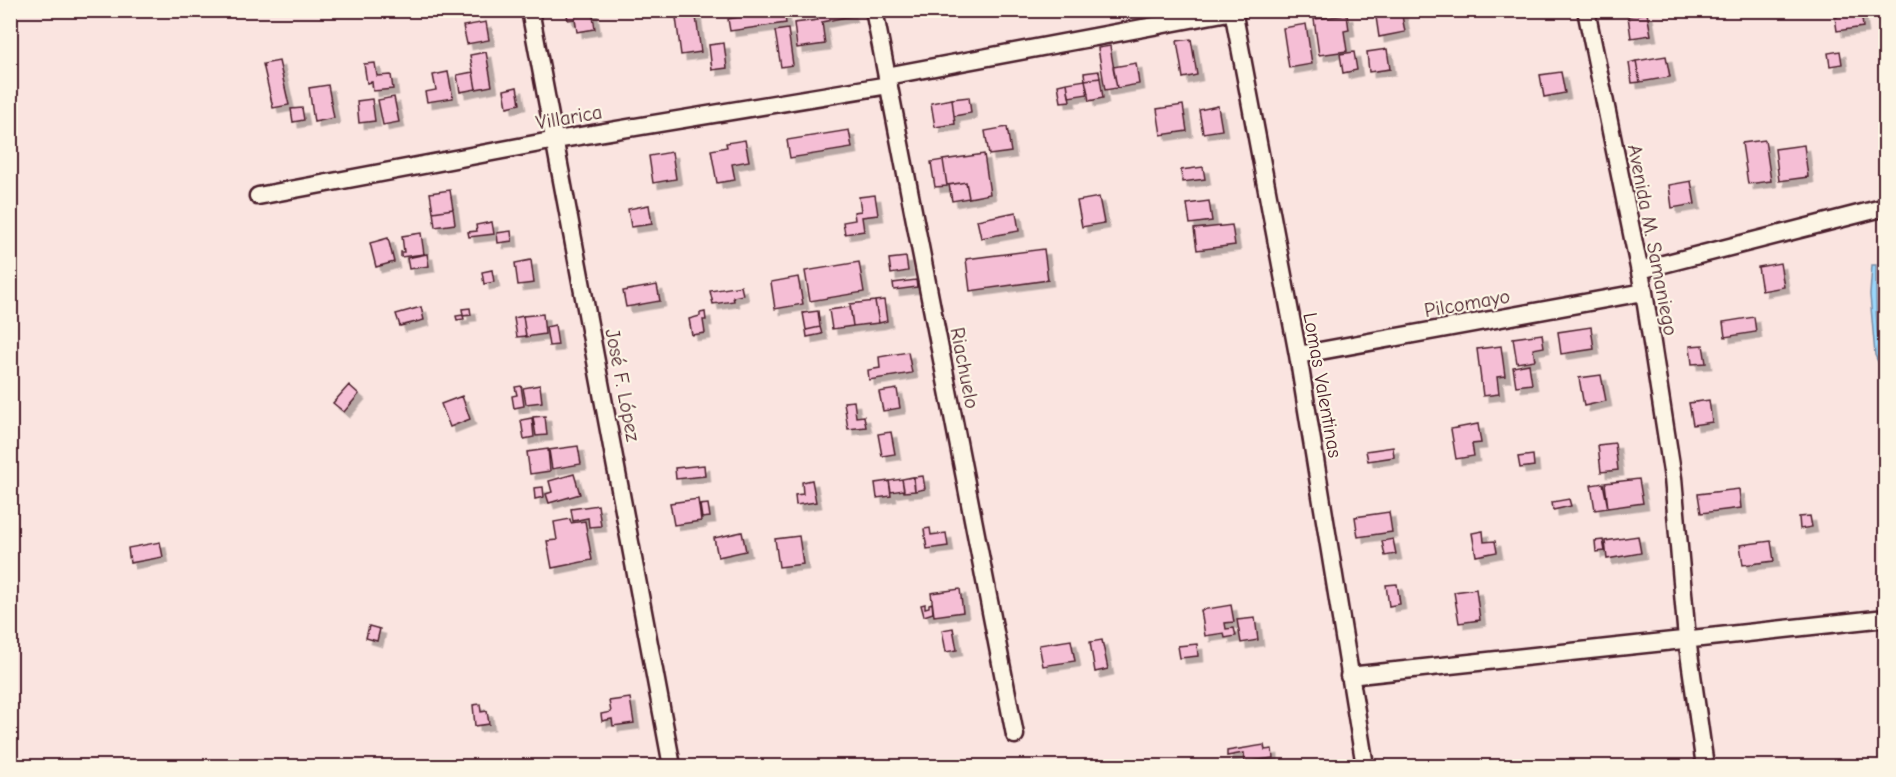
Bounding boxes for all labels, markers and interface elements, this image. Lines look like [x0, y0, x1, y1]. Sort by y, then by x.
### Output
street label: Villarica [534, 100, 604, 135]
street label: Avenida M. Samaniego [1623, 143, 1682, 338]
street label: Pilcomayo [1423, 285, 1512, 322]
street label: Lomas Valentinas [1298, 310, 1347, 460]
street label: Riachuelo [945, 325, 984, 411]
street label: José F. López [600, 327, 645, 444]

